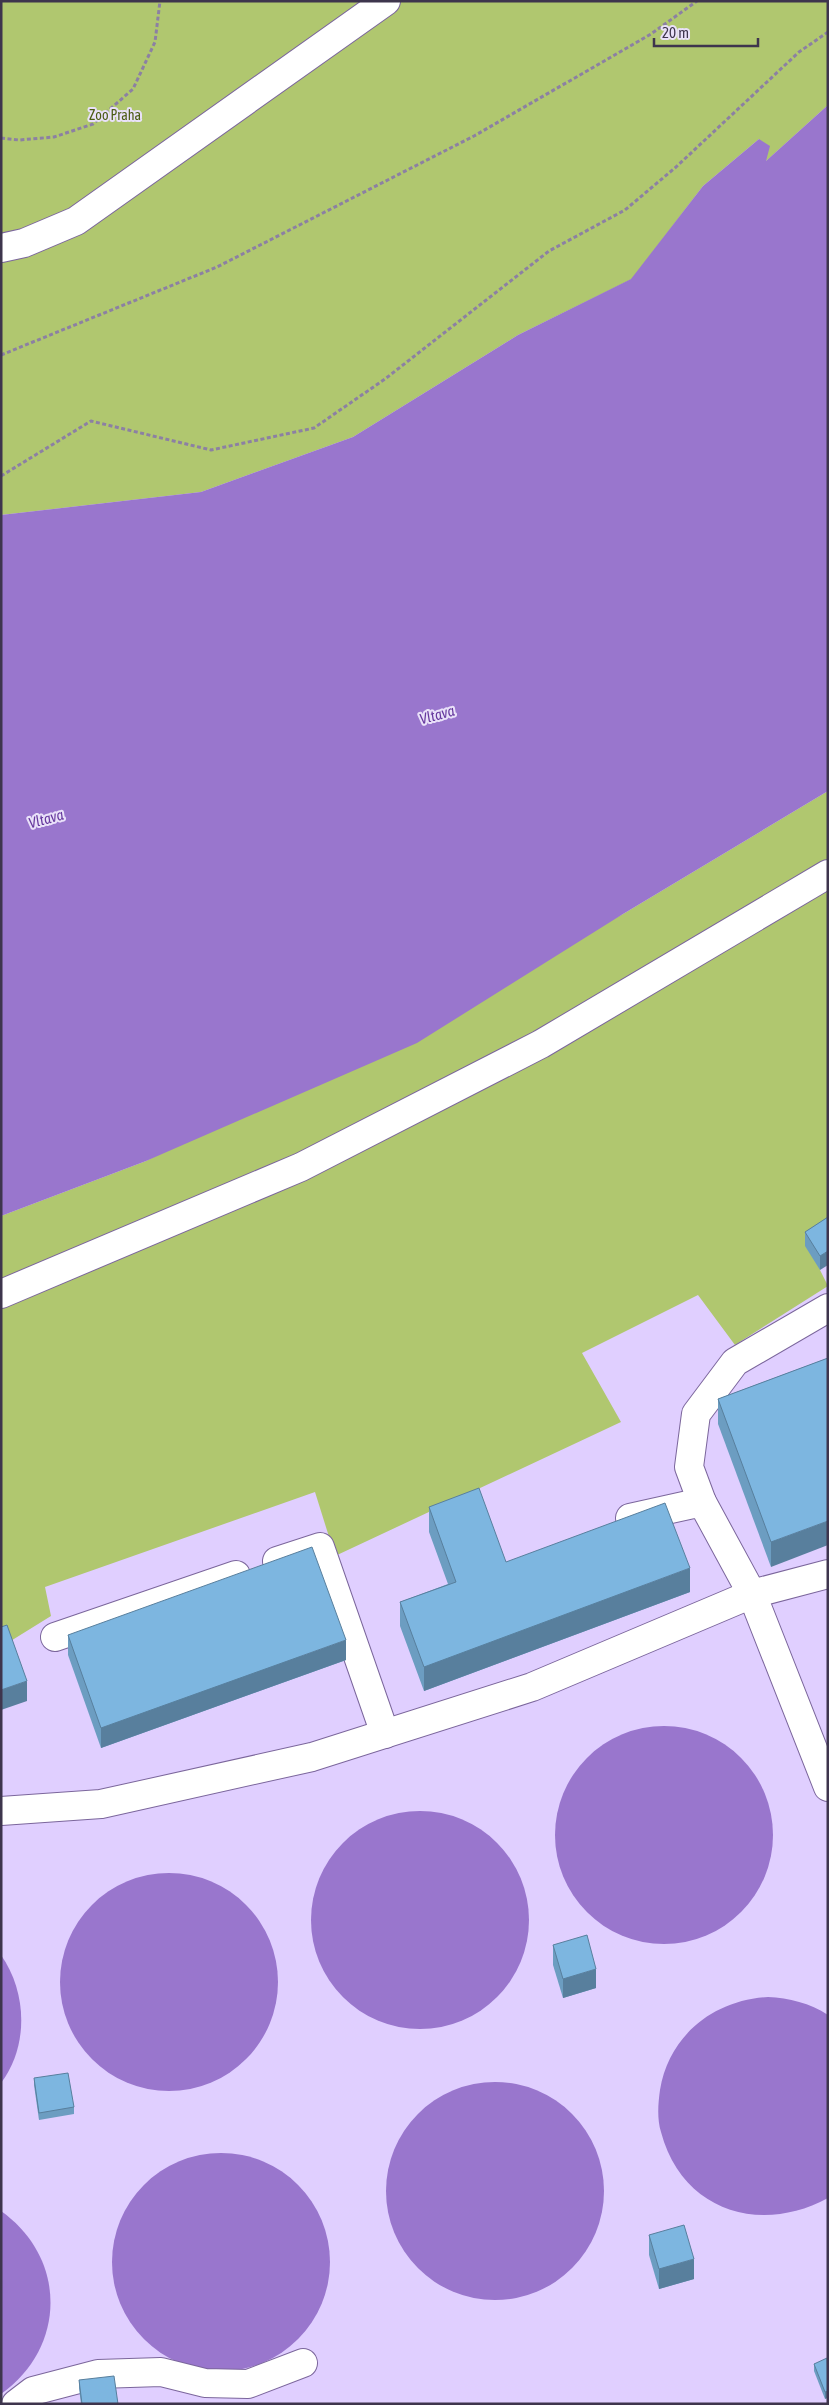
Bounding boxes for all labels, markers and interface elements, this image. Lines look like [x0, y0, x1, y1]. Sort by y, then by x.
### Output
scale bar [654, 15, 758, 47]
text: 20 m [662, 24, 689, 41]
park label: Zoo Praha [89, 107, 141, 123]
water label: Vltava [418, 702, 456, 727]
water label: Vltava [27, 806, 65, 831]

